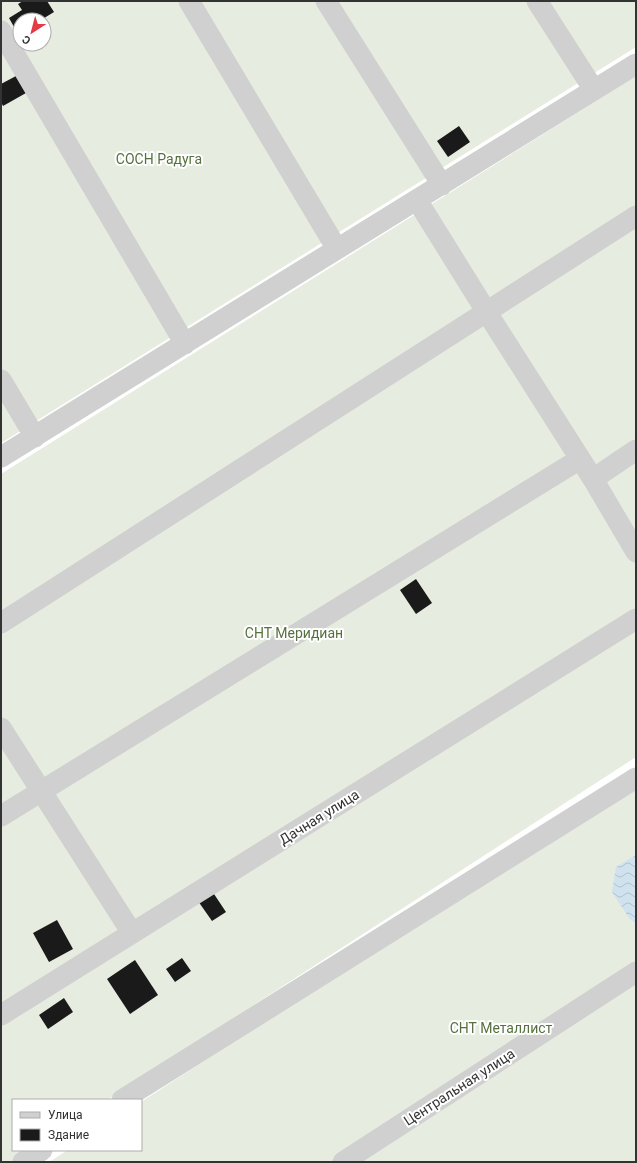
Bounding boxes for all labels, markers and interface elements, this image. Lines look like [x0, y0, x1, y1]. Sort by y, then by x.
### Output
north arrow [12, 12, 52, 52]
text: С [20, 32, 33, 47]
park label: СОСН Радуга [116, 151, 202, 167]
park label: СНТ Меридиан [245, 625, 343, 641]
street label: Дачная улица [276, 786, 362, 848]
park label: СНТ Металлист [450, 1020, 553, 1036]
street label: Центральная улица [401, 1045, 517, 1129]
legend [12, 1099, 142, 1151]
text: Улица [48, 1108, 83, 1122]
text: Здание [48, 1128, 89, 1142]

